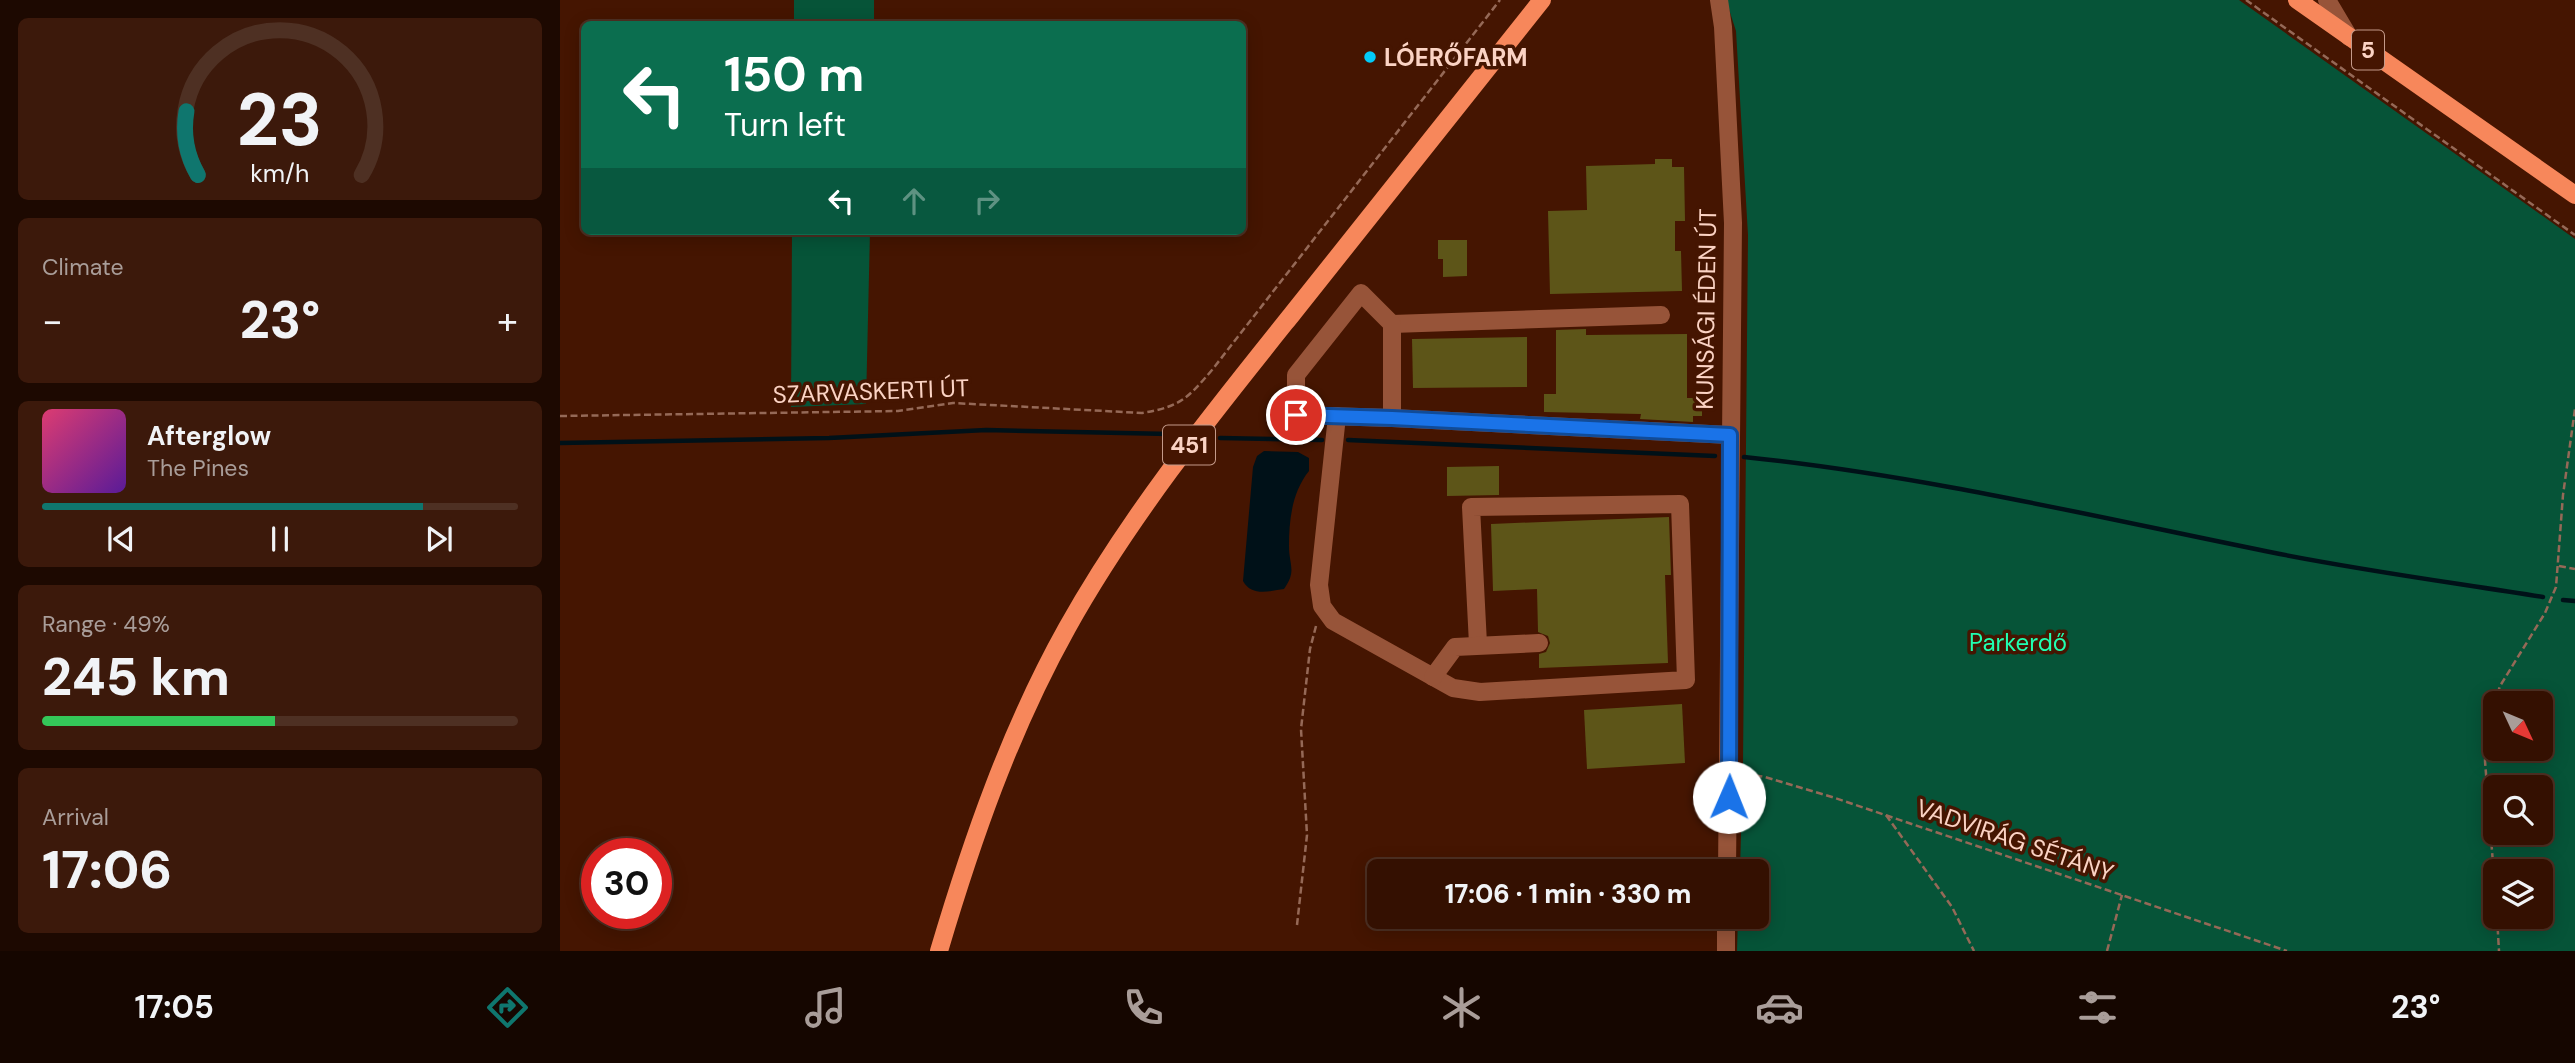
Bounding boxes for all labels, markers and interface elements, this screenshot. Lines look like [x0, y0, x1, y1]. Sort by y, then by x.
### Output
road number: 5 [2352, 31, 2384, 70]
place label: LÓERŐFARM [1384, 41, 1528, 73]
text: 150 m [724, 42, 864, 106]
icon: left [609, 49, 700, 140]
marker: LÓERŐFARM [1362, 49, 1378, 65]
text: 23 [237, 73, 323, 168]
text: Turn left [724, 104, 846, 146]
text: km/h [250, 157, 310, 190]
icon: left [822, 182, 860, 220]
icon: ahead [895, 182, 933, 220]
icon: right [968, 182, 1006, 220]
street label: KUNSÁGI ÉDEN ÚT [1689, 208, 1723, 410]
text: Climate [42, 252, 124, 282]
text: 23° [240, 286, 320, 354]
text: − [42, 296, 63, 346]
text: + [497, 296, 518, 346]
street label: SZARVASKERTI ÚT [772, 372, 970, 410]
pin [1266, 385, 1326, 445]
icon: arrive [1277, 396, 1315, 434]
text: Afterglow [147, 419, 271, 453]
road number: 451 [1163, 426, 1215, 464]
text: The Pines [147, 453, 249, 483]
icon: previous [102, 520, 140, 558]
icon: pause [261, 520, 299, 558]
icon: next [420, 520, 458, 558]
text: Range · 49% [42, 609, 170, 639]
park label: Parkerdő [1969, 627, 2067, 658]
text: 245 km [42, 643, 230, 711]
north arrow [2483, 691, 2553, 761]
map controls [2483, 691, 2553, 929]
position arrow [1692, 760, 1766, 834]
button: search [2483, 775, 2553, 845]
street label: VADVIRÁG SÉTÁNY [1912, 792, 2118, 888]
text: Arrival [42, 802, 109, 832]
text: 17:06 [42, 836, 172, 904]
speed limit sign: 30 [581, 838, 672, 929]
button: layers [2483, 859, 2553, 929]
text: 17:06 · 1 min · 330 m [1445, 877, 1691, 911]
icon: directions [483, 983, 532, 1032]
icon: music [801, 983, 850, 1032]
icon: phone [1119, 983, 1168, 1032]
icon: climate [1437, 983, 1486, 1032]
icon: car [1755, 983, 1804, 1032]
icon: filters [2073, 983, 2122, 1032]
text: 17:05 [135, 986, 214, 1028]
text: 23° [2391, 986, 2440, 1028]

